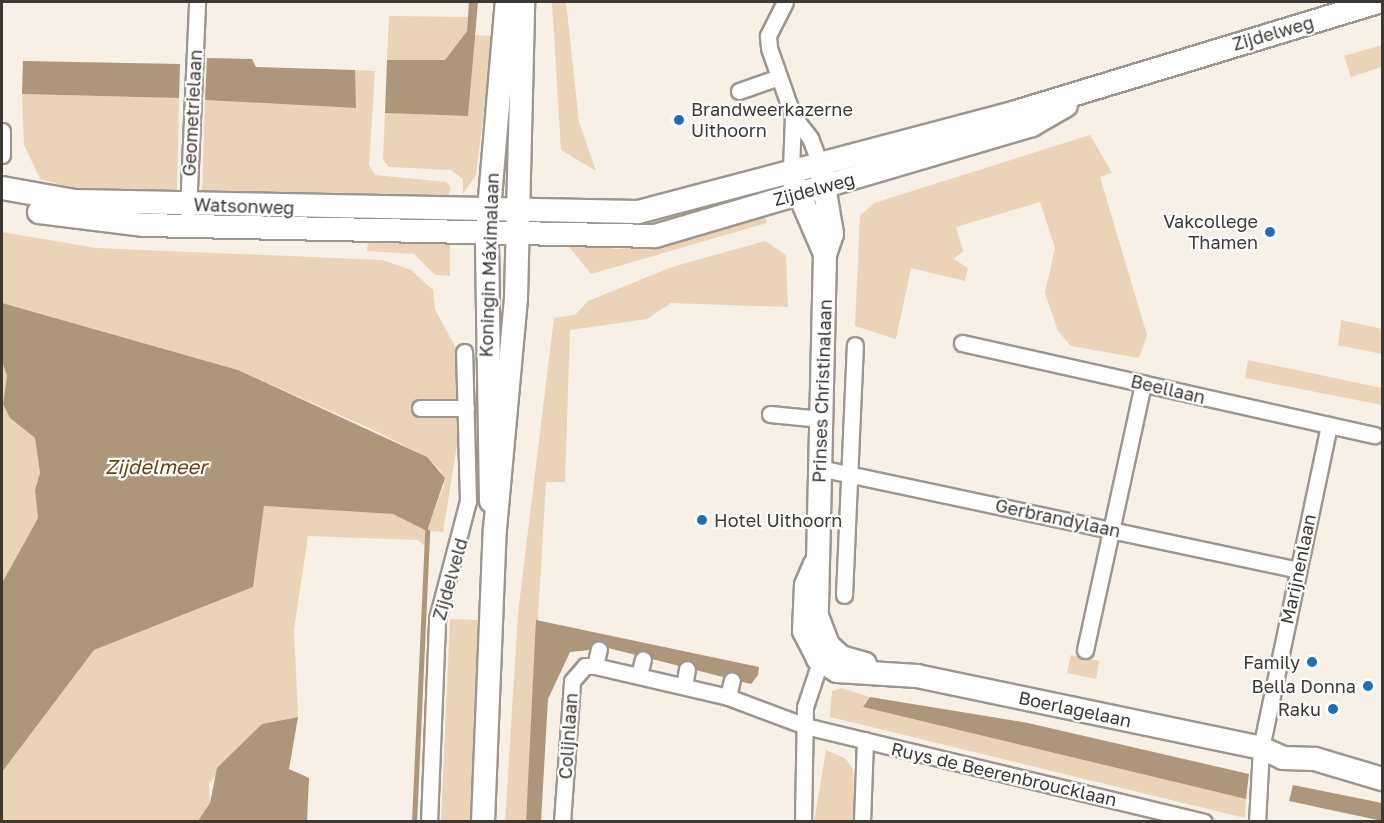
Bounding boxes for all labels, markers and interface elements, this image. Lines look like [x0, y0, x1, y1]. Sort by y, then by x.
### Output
street label: Zijdelweg [1230, 11, 1316, 55]
street label: Geometrielaan [178, 49, 206, 177]
place label: Brandweerkazerne Uithoorn [691, 99, 853, 142]
marker: Brandweerkazerne Uithoorn [672, 113, 686, 127]
street label: Zijdelweg [771, 168, 857, 210]
street label: Koningin Máximalaan [475, 172, 503, 358]
street label: Watsonweg [193, 193, 295, 219]
place label: Vakcollege Thamen [1163, 211, 1258, 254]
marker: Vakcollege Thamen [1263, 225, 1277, 239]
street label: Prinses Christinalaan [808, 299, 836, 483]
street label: Beellaan [1129, 370, 1207, 408]
water label: Zijdelmeer [105, 454, 207, 478]
street label: Gerbrandylaan [993, 494, 1123, 542]
place label: Hotel Uithoorn [714, 509, 842, 531]
street label: Marijnenlaan [1276, 512, 1320, 626]
marker: Hotel Uithoorn [695, 513, 709, 527]
street label: Zijdelveld [428, 536, 472, 622]
place label: Family [1243, 651, 1300, 673]
marker: Family [1305, 655, 1319, 669]
place label: Bella Donna [1252, 675, 1356, 697]
marker: Bella Donna [1361, 679, 1375, 693]
street label: Boerlagelaan [1017, 686, 1133, 732]
street label: Colijnlaan [554, 692, 582, 780]
place label: Raku [1278, 698, 1321, 720]
marker: Raku [1326, 702, 1340, 716]
street label: Ruys de Beerenbroucklaan [889, 738, 1119, 810]

